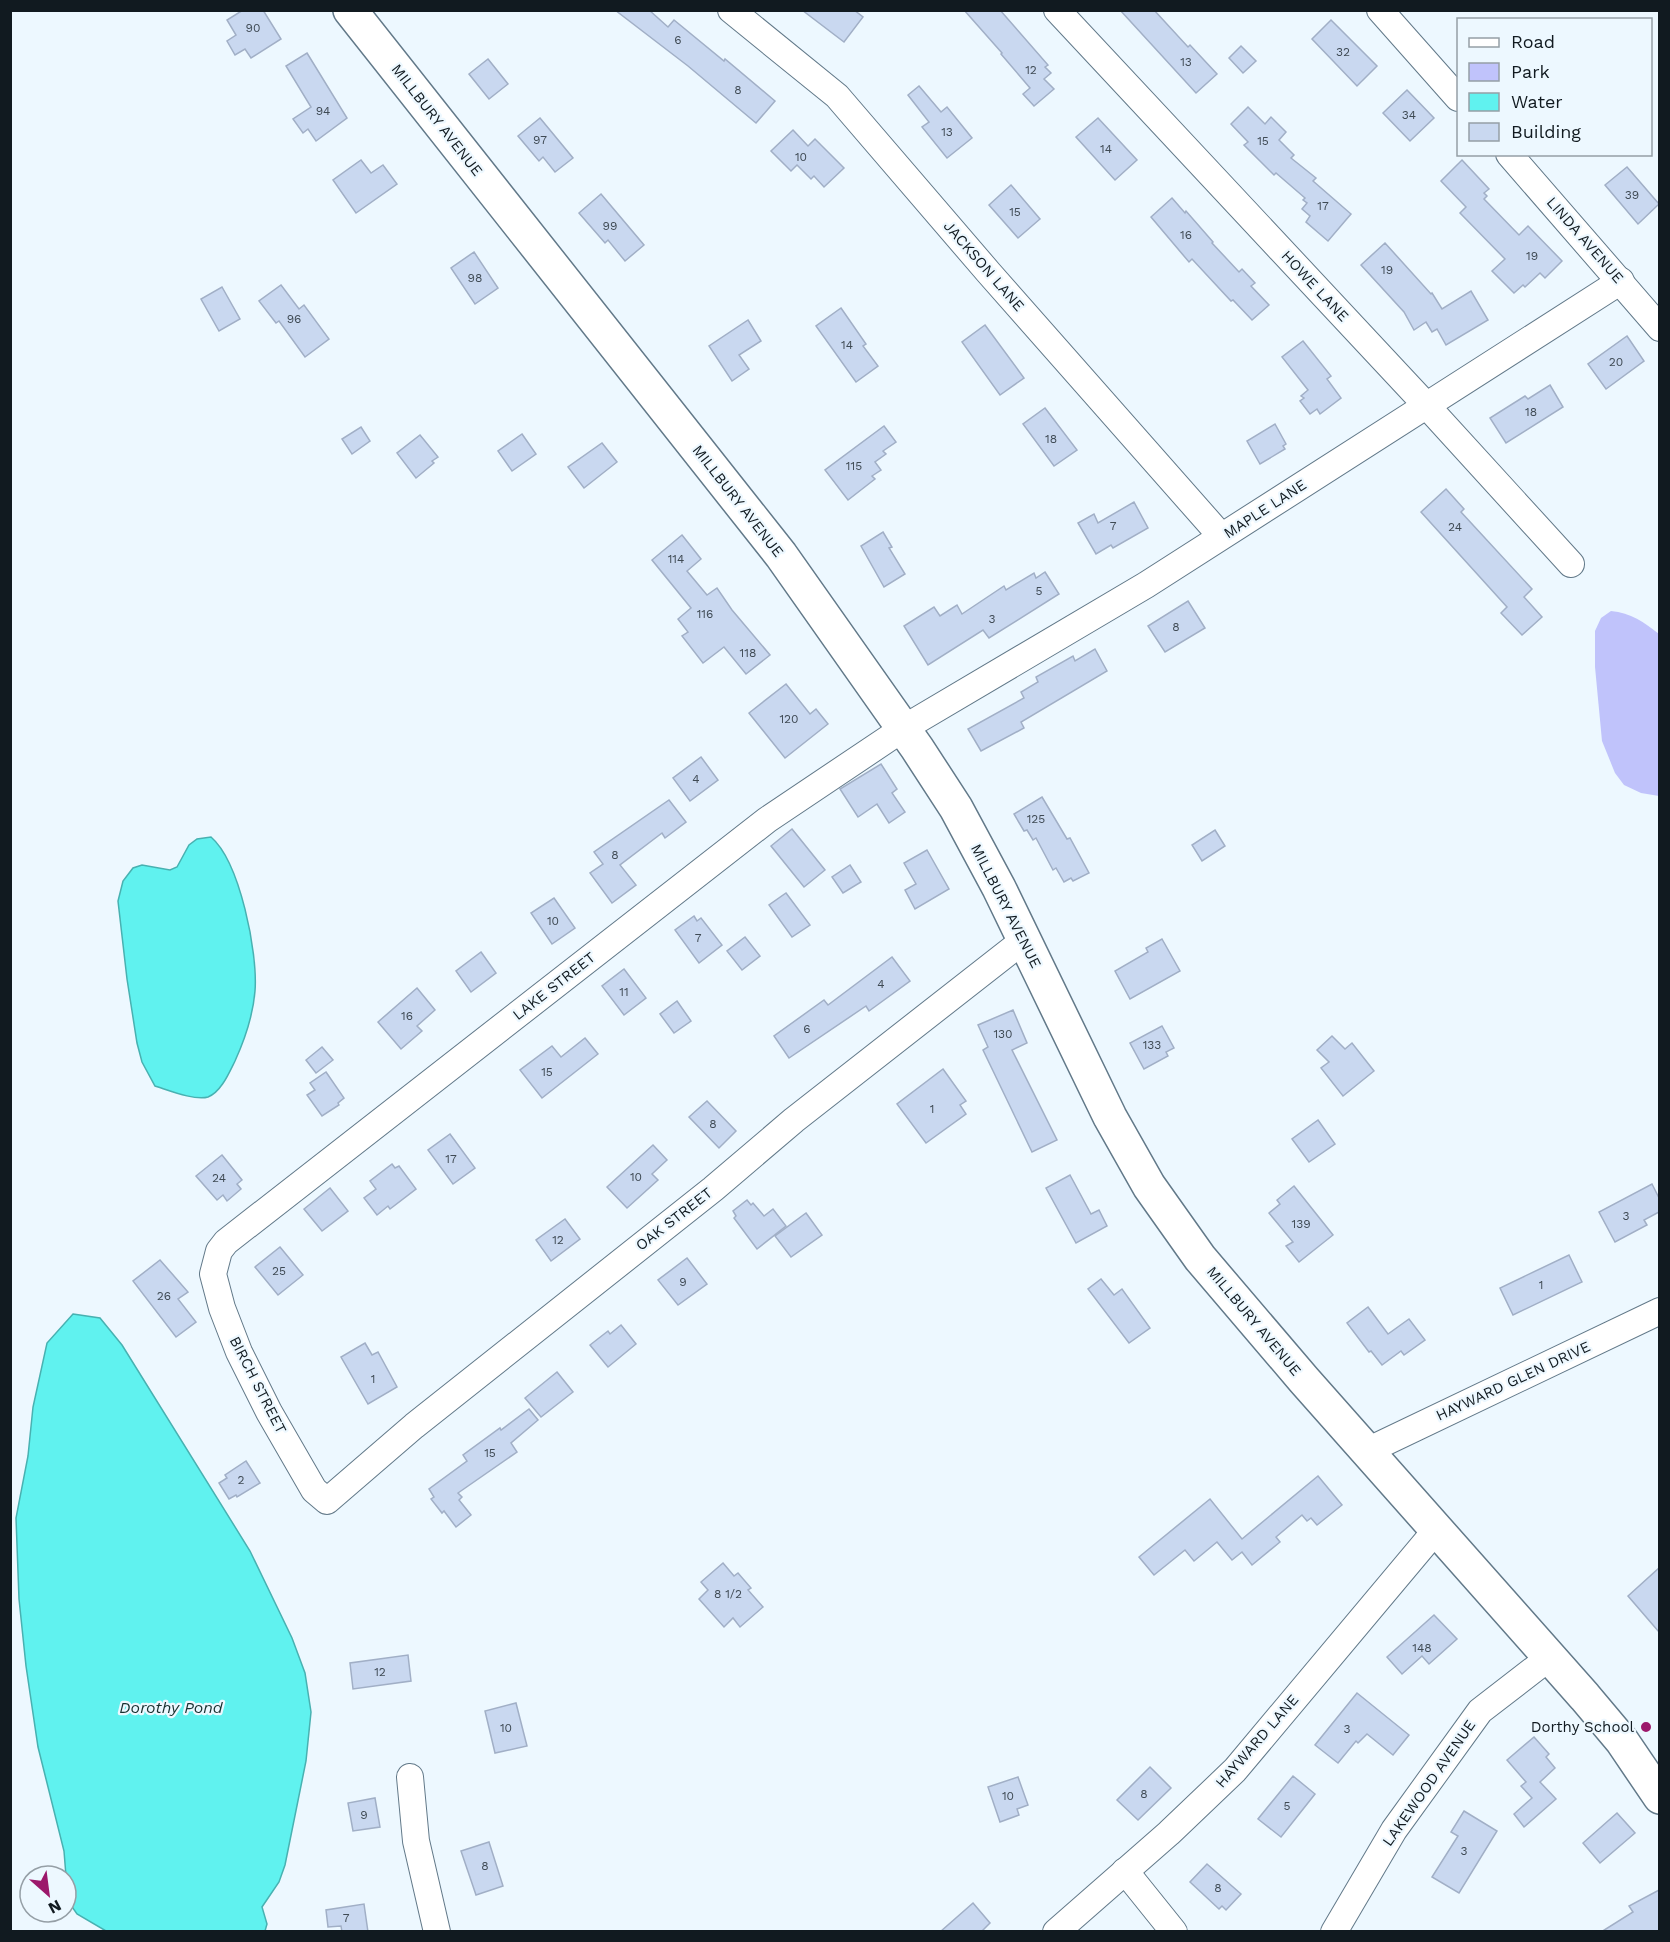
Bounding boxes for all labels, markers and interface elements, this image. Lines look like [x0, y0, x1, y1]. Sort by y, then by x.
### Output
legend [1457, 18, 1652, 156]
house number: 90 [246, 21, 260, 35]
text: Road [1511, 31, 1555, 52]
house number: 6 [674, 33, 682, 47]
house number: 32 [1336, 45, 1350, 59]
house number: 13 [1180, 55, 1192, 69]
street label: MILLBURY AVENUE [388, 60, 486, 180]
text: Park [1511, 61, 1550, 82]
house number: 12 [1025, 63, 1037, 77]
house number: 8 [734, 83, 742, 97]
text: Water [1511, 91, 1563, 112]
house number: 94 [316, 104, 330, 118]
house number: 34 [1402, 108, 1416, 122]
text: Building [1511, 121, 1581, 142]
house number: 13 [941, 125, 953, 139]
house number: 97 [533, 133, 547, 147]
house number: 15 [1257, 134, 1269, 148]
house number: 14 [1100, 142, 1112, 156]
house number: 10 [795, 150, 807, 164]
house number: 39 [1625, 188, 1639, 202]
street label: LINDA AVENUE [1543, 193, 1627, 287]
house number: 17 [1317, 199, 1329, 213]
house number: 15 [1009, 205, 1021, 219]
street label: JACKSON LANE [940, 217, 1028, 315]
house number: 99 [603, 219, 617, 233]
house number: 16 [1180, 228, 1192, 242]
street label: HOWE LANE [1277, 247, 1353, 325]
house number: 19 [1526, 249, 1538, 263]
house number: 19 [1381, 263, 1393, 277]
house number: 98 [468, 271, 482, 285]
house number: 96 [287, 312, 301, 326]
house number: 14 [841, 338, 853, 352]
house number: 20 [1609, 355, 1623, 369]
house number: 18 [1525, 405, 1537, 419]
house number: 18 [1045, 432, 1057, 446]
street label: MILLBURY AVENUE [689, 441, 787, 561]
house number: 115 [846, 459, 862, 473]
street label: MAPLE LANE [1220, 476, 1310, 542]
house number: 7 [1110, 519, 1117, 533]
house number: 24 [1448, 520, 1462, 534]
house number: 114 [668, 552, 684, 566]
house number: 5 [1036, 584, 1043, 598]
house number: 116 [697, 607, 713, 621]
house number: 3 [989, 612, 996, 626]
house number: 8 [1172, 620, 1180, 634]
house number: 118 [740, 646, 756, 660]
house number: 120 [779, 712, 799, 726]
house number: 4 [692, 772, 700, 786]
house number: 125 [1027, 812, 1045, 826]
street label: MILLBURY AVENUE [967, 841, 1045, 971]
house number: 8 [611, 848, 619, 862]
house number: 10 [547, 914, 559, 928]
house number: 7 [695, 931, 702, 945]
street label: LAKE STREET [509, 948, 599, 1024]
house number: 4 [877, 977, 885, 991]
house number: 11 [619, 985, 629, 999]
house number: 16 [401, 1009, 413, 1023]
house number: 6 [803, 1022, 811, 1036]
house number: 130 [993, 1027, 1013, 1041]
house number: 133 [1143, 1038, 1161, 1052]
house number: 15 [541, 1065, 553, 1079]
house number: 1 [930, 1102, 934, 1116]
house number: 8 [709, 1117, 717, 1131]
house number: 17 [445, 1152, 457, 1166]
house number: 10 [630, 1170, 642, 1184]
house number: 24 [212, 1171, 226, 1185]
street label: OAK STREET [632, 1184, 716, 1254]
house number: 3 [1623, 1209, 1630, 1223]
house number: 139 [1291, 1217, 1311, 1231]
house number: 12 [552, 1233, 564, 1247]
street label: MILLBURY AVENUE [1203, 1263, 1305, 1379]
house number: 25 [272, 1264, 286, 1278]
house number: 9 [679, 1275, 687, 1289]
house number: 1 [1539, 1278, 1543, 1292]
house number: 26 [157, 1289, 171, 1303]
street label: BIRCH STREET [226, 1333, 290, 1437]
street label: HAYWARD GLEN DRIVE [1433, 1337, 1593, 1425]
house number: 1 [371, 1372, 375, 1386]
house number: 15 [484, 1446, 496, 1460]
house number: 2 [238, 1473, 245, 1487]
house number: 8 1/2 [714, 1587, 742, 1601]
house number: 148 [1412, 1641, 1432, 1655]
house number: 12 [374, 1665, 386, 1679]
street label: HAYWARD LANE [1212, 1691, 1302, 1791]
water label: Dorothy Pond [119, 1698, 224, 1717]
street label: LAKEWOOD AVENUE [1379, 1716, 1479, 1850]
place label: Dorthy School [1531, 1718, 1634, 1736]
marker: Dorthy School [1639, 1720, 1653, 1734]
house number: 10 [500, 1721, 512, 1735]
house number: 3 [1344, 1722, 1351, 1736]
house number: 8 [1140, 1787, 1148, 1801]
house number: 10 [1002, 1789, 1014, 1803]
house number: 5 [1284, 1799, 1291, 1813]
house number: 9 [360, 1808, 368, 1822]
house number: 3 [1461, 1844, 1468, 1858]
house number: 8 [481, 1859, 489, 1873]
north arrow [18, 1864, 78, 1924]
house number: 8 [1214, 1881, 1222, 1895]
text: N [45, 1896, 65, 1918]
house number: 7 [343, 1911, 350, 1925]

